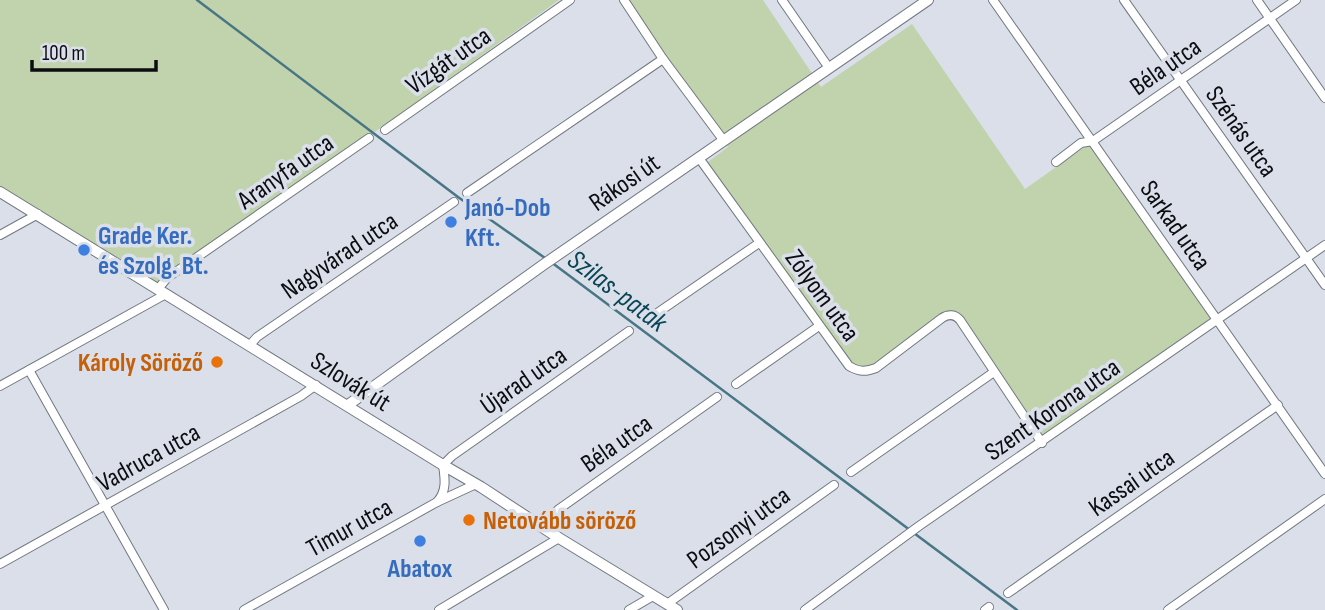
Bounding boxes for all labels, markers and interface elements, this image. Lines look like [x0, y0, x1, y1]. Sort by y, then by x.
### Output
street label: Vízgát utca [400, 21, 497, 102]
scale bar [32, 28, 156, 72]
street label: Béla utca [1124, 32, 1207, 103]
text: 100 m [42, 41, 85, 66]
street label: Szénás utca [1198, 80, 1283, 183]
street label: Aranyfa utca [231, 128, 340, 217]
street label: Rákosi út [584, 148, 666, 219]
street label: Sarkad utca [1133, 175, 1217, 277]
place label: Janó-Dob Kft. [464, 193, 550, 254]
street label: Nagyvárad utca [276, 206, 404, 306]
marker: Janó-Dob Kft. [443, 214, 459, 230]
place label: Grade Ker. és Szolg. Bt. [98, 221, 209, 282]
marker: Grade Ker. és Szolg. Bt. [76, 242, 92, 258]
water label: Szilas-patak [561, 243, 674, 340]
street label: Zólyom utca [778, 244, 865, 348]
street label: Újarad utca [475, 340, 573, 422]
street label: Szlovák út [305, 346, 396, 419]
place label: Károly Söröző [78, 348, 203, 379]
street label: Szent Korona utca [979, 352, 1126, 468]
marker: Károly Söröző [209, 354, 225, 370]
street label: Béla utca [575, 409, 658, 480]
street label: Vadruca utca [92, 417, 206, 499]
street label: Kassai utca [1083, 443, 1181, 524]
street label: Pozsonyi utca [681, 480, 796, 576]
street label: Timur utca [301, 492, 398, 564]
place label: Netovább söröző [483, 506, 636, 537]
marker: Netovább söröző [461, 512, 477, 528]
marker: Abatox [412, 533, 428, 549]
place label: Abatox [387, 554, 453, 585]

